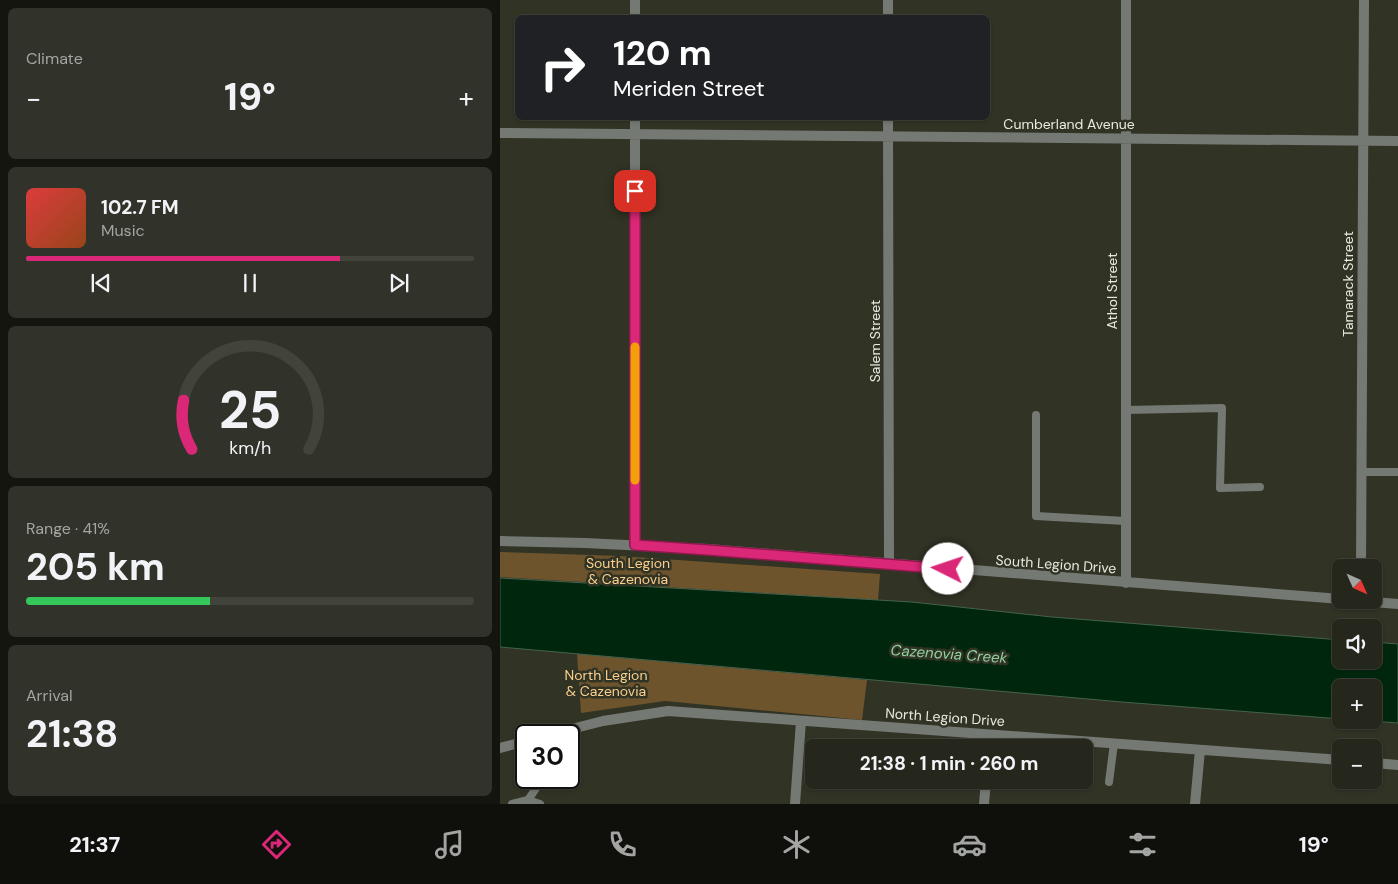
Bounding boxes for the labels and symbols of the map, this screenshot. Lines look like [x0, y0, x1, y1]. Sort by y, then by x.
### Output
street label: Cumberland Avenue [1003, 115, 1135, 133]
pin [614, 170, 656, 212]
street label: Tamarack Street [1339, 231, 1357, 337]
street label: Athol Street [1103, 252, 1121, 330]
street label: Salem Street [866, 300, 884, 382]
position arrow [921, 542, 973, 594]
street label: South Legion Drive [995, 551, 1117, 577]
park label: South Legion & Cazenovia [586, 554, 670, 588]
north arrow [1332, 559, 1382, 609]
water label: Cazenovia Creek [890, 640, 1008, 668]
park label: North Legion & Cazenovia [565, 666, 647, 700]
street label: North Legion Drive [885, 704, 1005, 730]
speed limit sign: 30 [515, 724, 580, 789]

